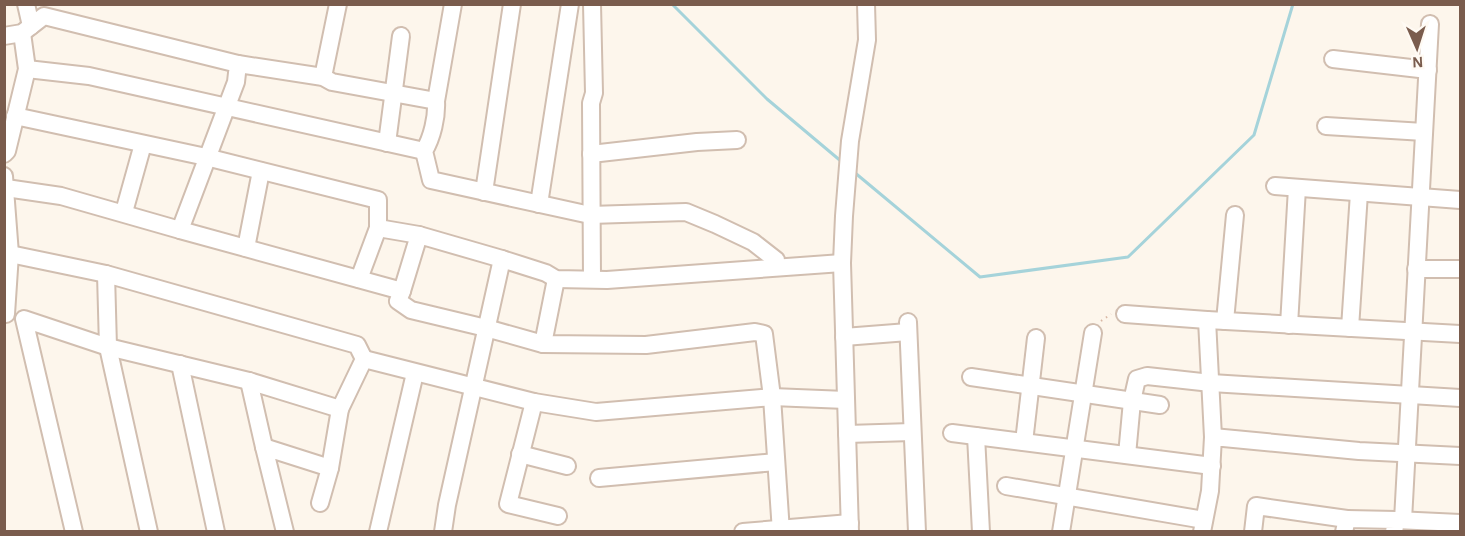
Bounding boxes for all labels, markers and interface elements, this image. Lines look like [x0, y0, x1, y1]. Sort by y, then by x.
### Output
north arrow [1387, 18, 1447, 78]
text: N [1412, 54, 1424, 70]

